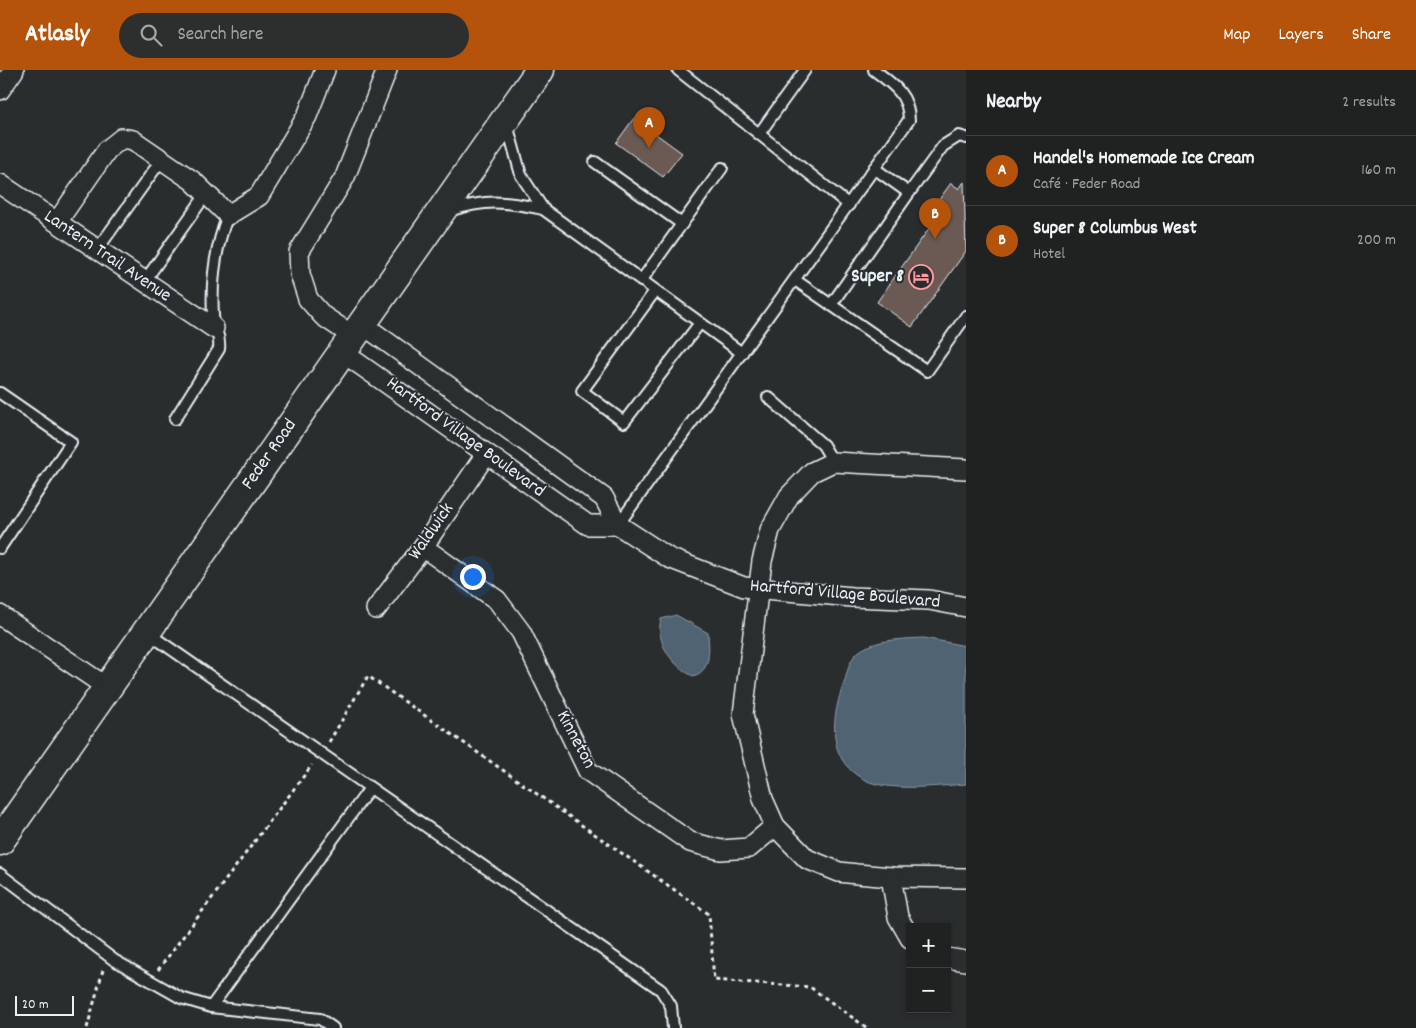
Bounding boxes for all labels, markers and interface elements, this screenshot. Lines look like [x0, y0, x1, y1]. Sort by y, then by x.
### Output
search box [119, 13, 469, 58]
text: Atlasly [25, 18, 89, 52]
icon: search [137, 21, 165, 49]
text: Search here [177, 22, 263, 49]
text: Map [1223, 23, 1250, 48]
text: Layers [1278, 23, 1324, 48]
text: Share [1352, 23, 1391, 48]
text: Nearby [986, 88, 1041, 118]
text: 2 results [1342, 91, 1396, 114]
pin: A [633, 107, 665, 148]
text: Handel's Homemade Ice Cream [1033, 146, 1254, 173]
text: A [998, 159, 1006, 182]
text: 160 m [1361, 159, 1396, 182]
text: Café · Feder Road [1033, 173, 1140, 196]
pin: B [919, 198, 951, 239]
street label: Lantern Trail Avenue [38, 204, 176, 310]
text: Super 8 Columbus West [1033, 216, 1197, 243]
text: B [998, 229, 1006, 252]
text: 200 m [1357, 229, 1396, 252]
text: Hotel [1033, 243, 1065, 266]
place label: Super 8 [851, 264, 904, 291]
hotel icon: Super 8 [908, 264, 934, 290]
street label: Hartford Village Boulevard [380, 371, 550, 505]
street label: Feder Road [236, 414, 304, 496]
street label: Waldwick [402, 498, 462, 566]
your location [460, 564, 486, 590]
street label: Hartford Village Boulevard [749, 573, 941, 617]
street label: Kinneton [548, 706, 602, 774]
map controls [906, 923, 951, 1013]
button: + [906, 923, 951, 968]
button: − [906, 968, 951, 1013]
scale bar [15, 993, 74, 1016]
text: 20 m [22, 995, 49, 1015]

